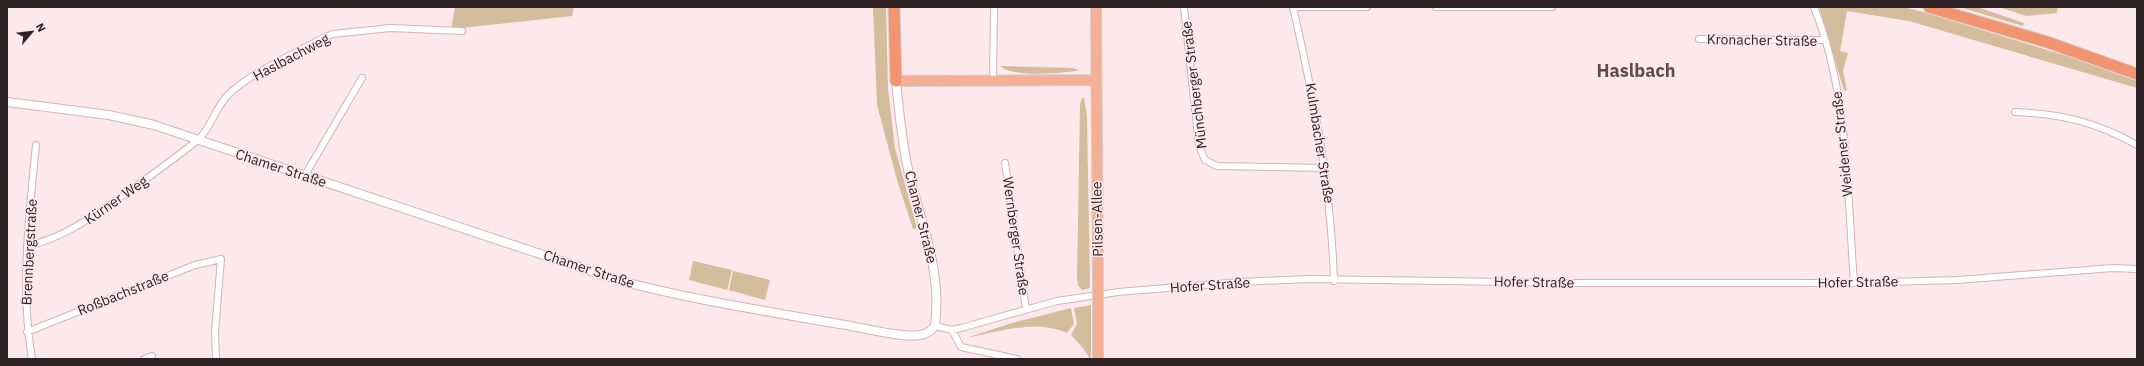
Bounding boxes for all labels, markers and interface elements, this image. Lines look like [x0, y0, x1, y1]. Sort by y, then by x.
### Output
north arrow [12, 12, 52, 52]
street label: Münchberger Straße [1177, 20, 1211, 150]
text: N [33, 21, 49, 34]
street label: Haslbachweg [250, 29, 333, 85]
street label: Kronacher Straße [1707, 30, 1818, 50]
district label: Haslbach [1596, 59, 1676, 82]
street label: Kulmbacher Straße [1302, 81, 1338, 205]
street label: Weidener Straße [1827, 90, 1856, 197]
street label: Chamer Straße [233, 145, 329, 191]
street label: Chamer Straße [901, 169, 941, 265]
street label: Kürner Weg [81, 171, 152, 228]
street label: Wernberger Straße [999, 176, 1033, 297]
street label: Pilsen-Allee [1087, 181, 1107, 257]
street label: Brennbergstraße [17, 198, 41, 306]
street label: Chamer Straße [541, 246, 637, 292]
street label: Roßbachstraße [75, 266, 172, 319]
street label: Hofer Straße [1494, 272, 1575, 292]
street label: Hofer Straße [1818, 272, 1899, 292]
street label: Hofer Straße [1169, 273, 1251, 297]

